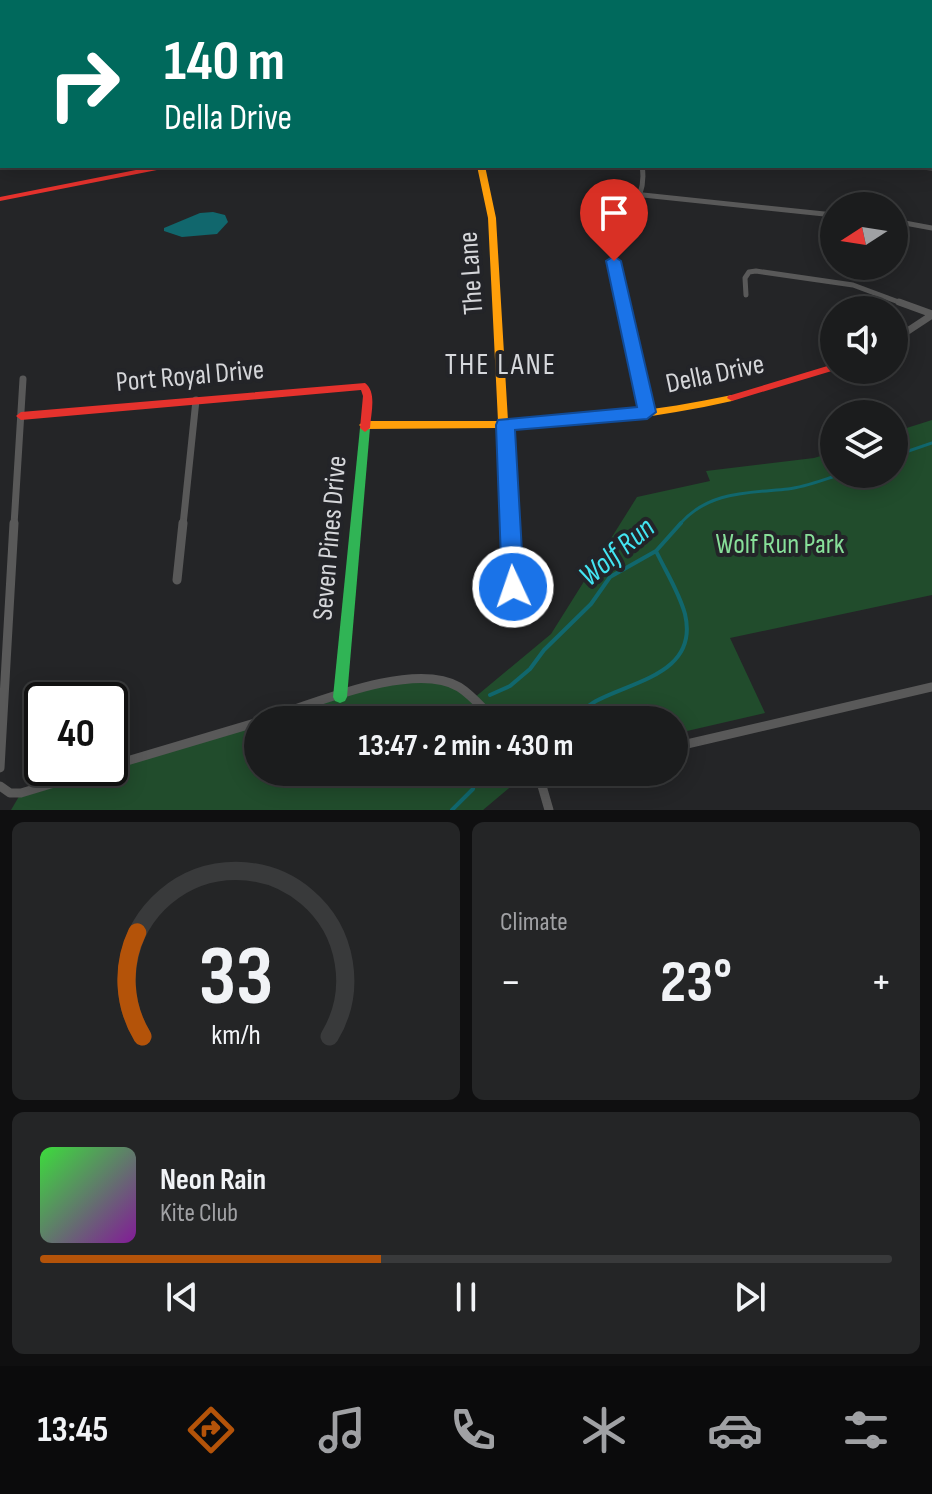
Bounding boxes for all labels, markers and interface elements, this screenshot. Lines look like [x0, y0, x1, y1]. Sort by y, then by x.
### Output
text: 140 m [164, 29, 285, 96]
icon: right [32, 32, 136, 136]
text: Della Drive [164, 97, 292, 140]
pin [580, 179, 648, 261]
icon: arrive [592, 191, 636, 235]
north arrow [820, 192, 908, 280]
map controls [820, 192, 908, 488]
street label: The Lane [452, 230, 490, 316]
button: sound [820, 296, 908, 384]
district label: THE LANE [445, 347, 557, 383]
street label: Della Drive [663, 348, 767, 400]
street label: Port Royal Drive [115, 353, 265, 399]
button: layers [820, 400, 908, 488]
street label: Seven Pines Drive [306, 454, 354, 622]
water label: Wolf Run [572, 510, 662, 594]
park label: Wolf Run Park [715, 528, 845, 561]
position arrow [471, 545, 555, 629]
speed limit sign: 40 [24, 682, 128, 786]
text: 13:47 · 2 min · 430 m [358, 728, 574, 764]
text: Climate [500, 907, 568, 938]
text: 33 [199, 928, 273, 1028]
text: 23° [660, 947, 732, 1019]
text: − [500, 956, 522, 1009]
text: + [870, 956, 892, 1009]
text: km/h [211, 1018, 261, 1053]
text: Neon Rain [160, 1162, 266, 1198]
text: Kite Club [160, 1198, 238, 1229]
icon: previous [160, 1275, 204, 1319]
icon: pause [444, 1275, 488, 1319]
icon: next [728, 1275, 772, 1319]
icon: directions [183, 1402, 239, 1458]
icon: music [314, 1402, 370, 1458]
icon: phone [445, 1402, 501, 1458]
icon: climate [576, 1402, 632, 1458]
icon: car [707, 1402, 763, 1458]
icon: filters [838, 1402, 894, 1458]
text: 13:45 [38, 1409, 108, 1452]

